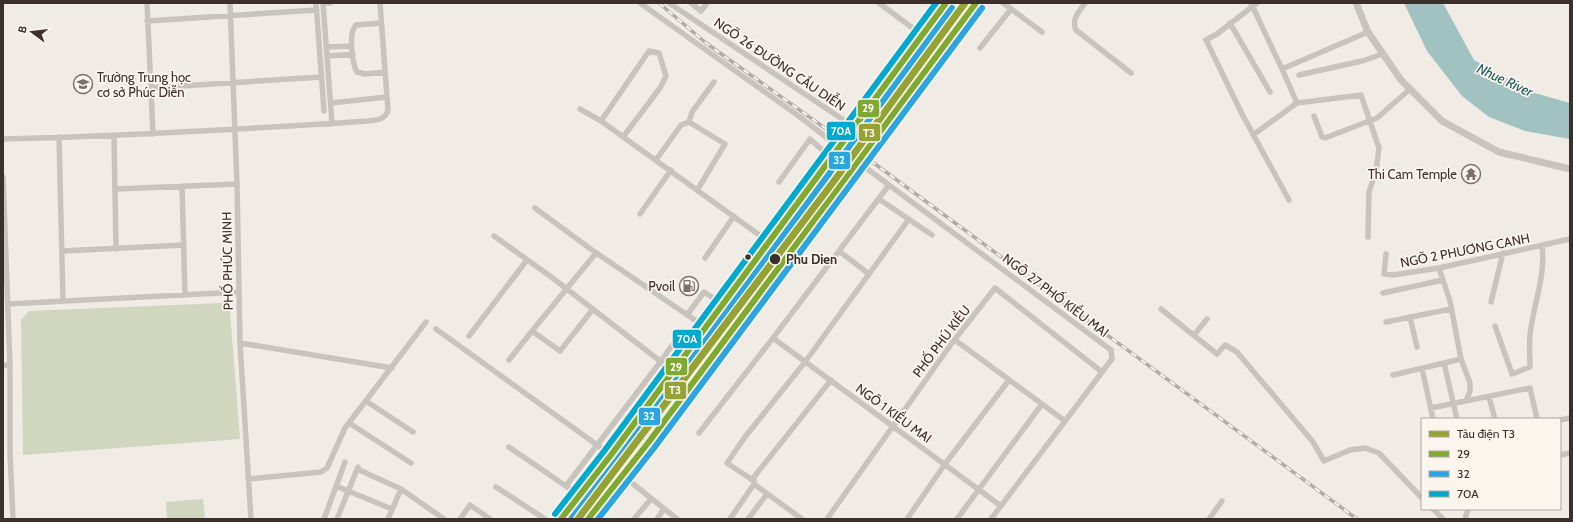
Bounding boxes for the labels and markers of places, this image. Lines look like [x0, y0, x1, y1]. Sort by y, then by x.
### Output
place label: Trường Trung học cơ sở Phúc Diễn [97, 69, 191, 100]
school or university icon: Trường Trung học cơ sở Phúc Diễn [72, 73, 94, 95]
temple icon: Thi Cam Temple [1460, 163, 1482, 185]
place label: Thi Cam Temple [1368, 166, 1457, 182]
place label: Phu Dien [786, 251, 837, 267]
unlabelled marker [743, 252, 753, 262]
marker: Phu Dien [768, 252, 782, 266]
fuel station icon: Pvoil [678, 275, 700, 297]
place label: Pvoil [648, 278, 675, 294]

